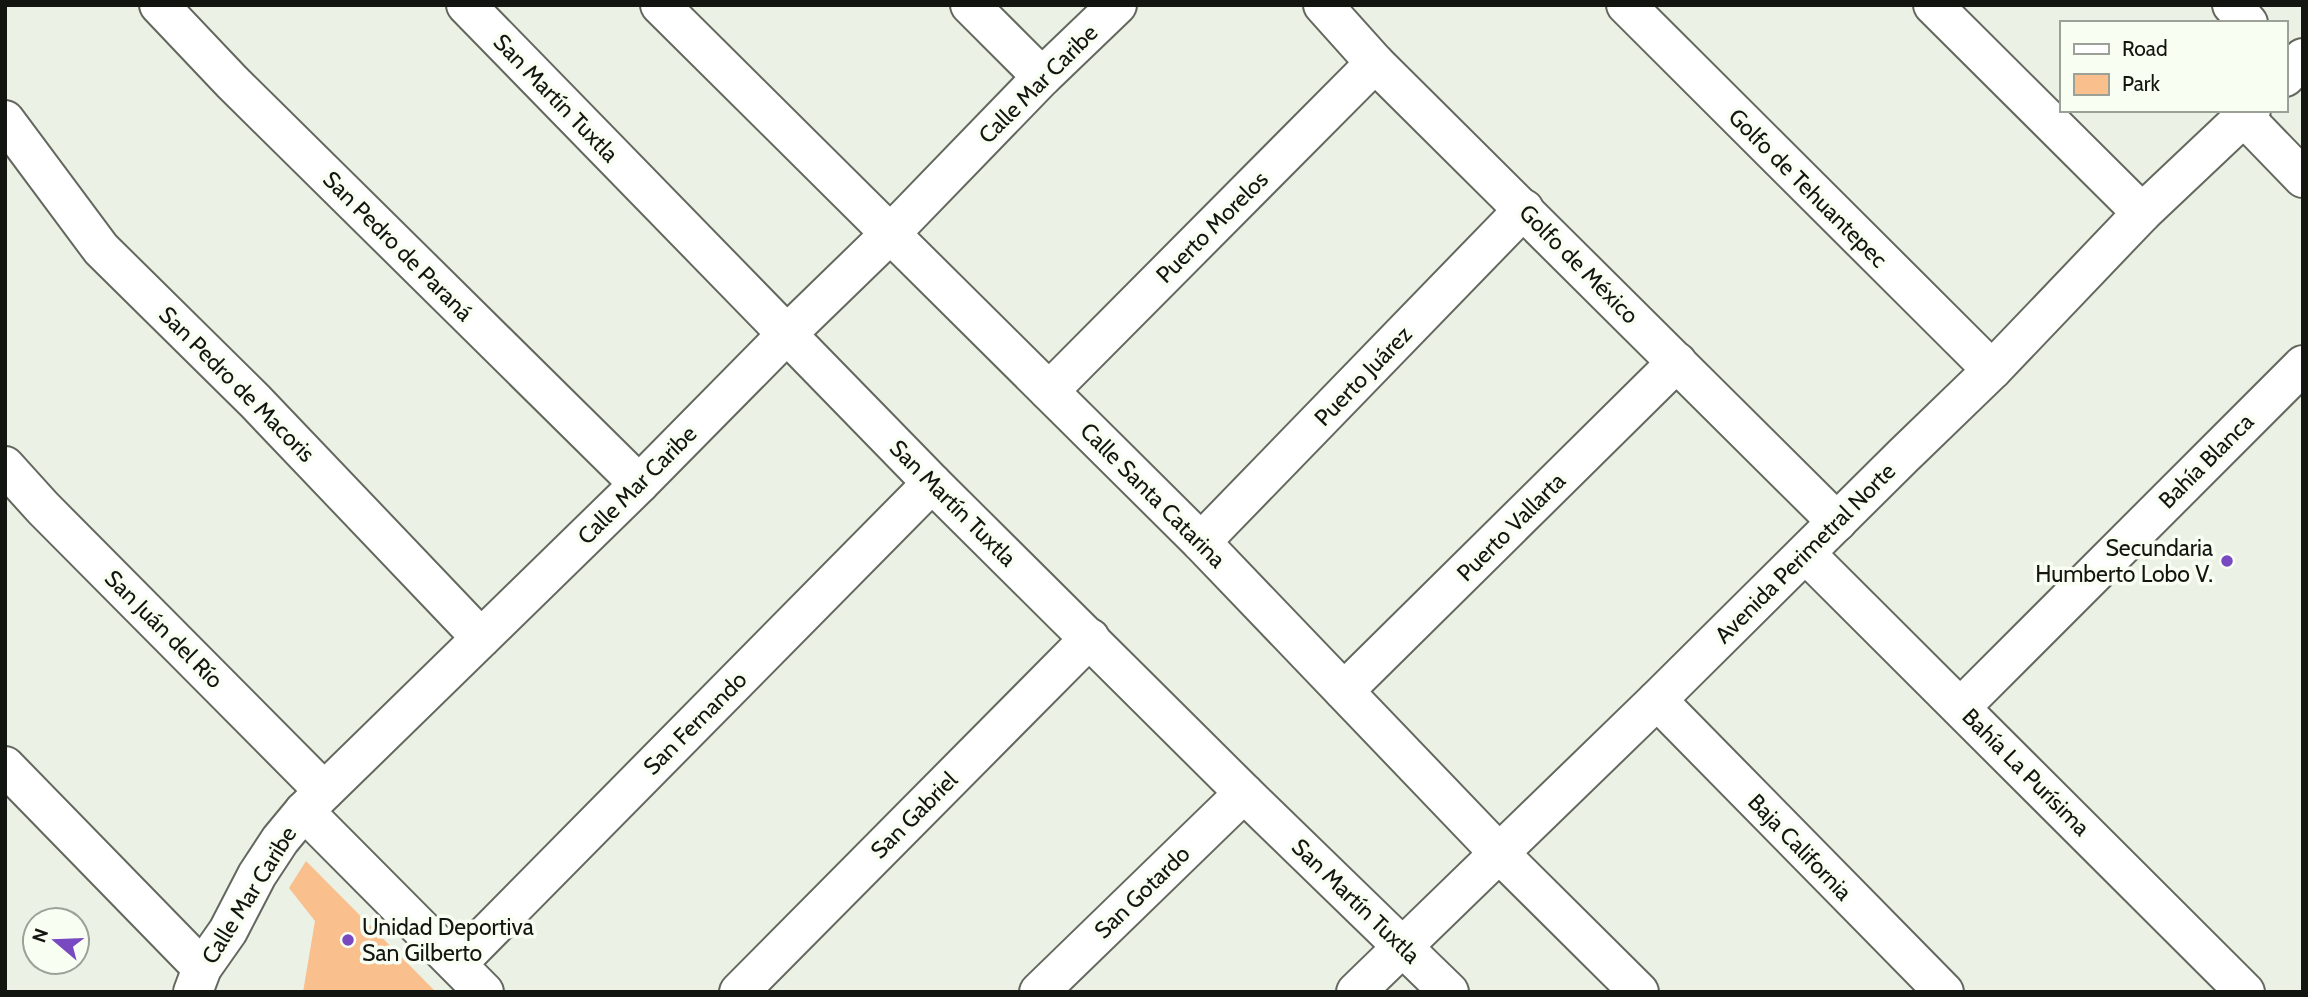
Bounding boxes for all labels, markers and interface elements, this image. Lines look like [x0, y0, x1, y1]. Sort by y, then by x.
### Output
street label: Calle Mar Caribe [973, 19, 1103, 149]
legend [2060, 21, 2287, 112]
street label: San Martín Tuxtla [488, 28, 624, 168]
text: Road [2122, 36, 2168, 61]
text: Park [2122, 71, 2160, 96]
street label: Golfo de Tehuantepec [1723, 103, 1893, 273]
street label: San Pedro de Paraná [317, 165, 479, 327]
street label: Puerto Morelos [1150, 165, 1274, 289]
street label: Golfo de México [1514, 199, 1644, 329]
street label: San Pedro de Macoris [153, 300, 321, 468]
street label: Puerto Juárez [1309, 320, 1418, 432]
street label: Bahía Blanca [2153, 408, 2259, 514]
street label: Calle Santa Catarina [1075, 417, 1231, 573]
street label: Calle Mar Caribe [572, 420, 702, 550]
street label: San Martín Tuxtla [884, 434, 1022, 572]
street label: Avenida Perimetral Norte [1709, 457, 1901, 649]
street label: Puerto Vallarta [1451, 467, 1571, 587]
place label: Secundaria Humberto Lobo V. [2035, 534, 2213, 588]
marker: Secundaria Humberto Lobo V. [2219, 553, 2235, 569]
street label: San Juán del Río [99, 564, 229, 694]
street label: San Fernando [637, 665, 753, 781]
street label: Bahía La Purísima [1956, 702, 2096, 842]
street label: San Gabriel [865, 765, 964, 864]
street label: Baja California [1742, 788, 1858, 906]
street label: Calle Mar Caribe [196, 821, 303, 969]
street label: San Martín Tuxtla [1286, 833, 1426, 969]
street label: San Gotardo [1089, 840, 1195, 944]
north arrow [21, 906, 91, 976]
place label: Unidad Deportiva San Gilberto [362, 913, 534, 967]
text: N [27, 926, 53, 946]
marker: Unidad Deportiva San Gilberto [340, 932, 356, 948]

